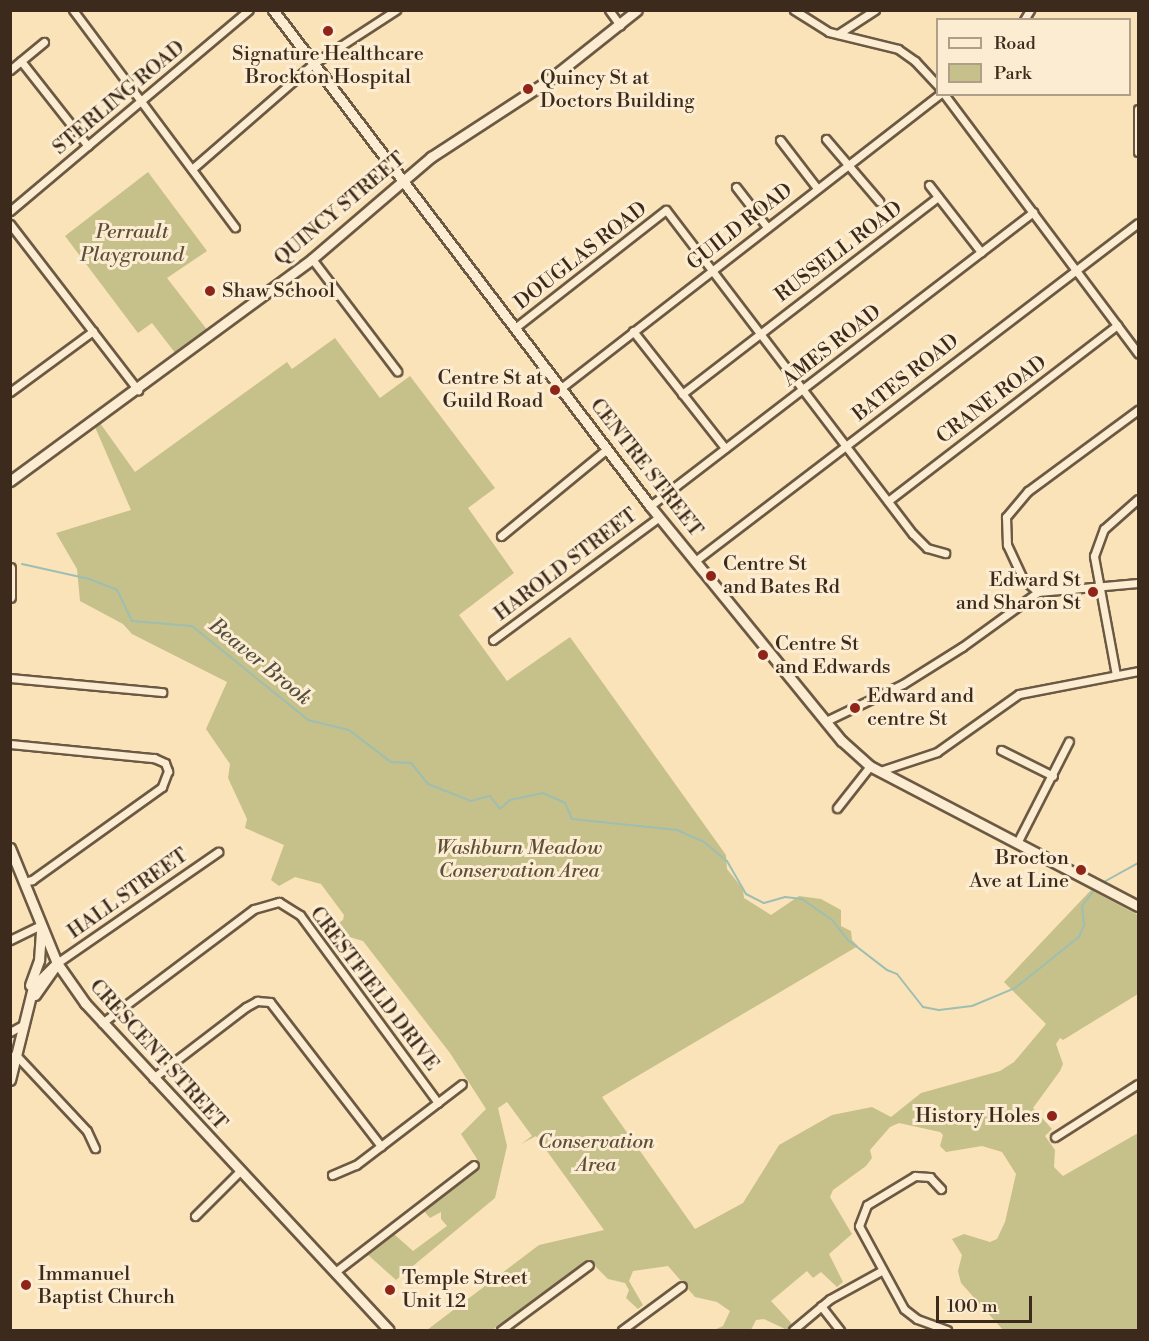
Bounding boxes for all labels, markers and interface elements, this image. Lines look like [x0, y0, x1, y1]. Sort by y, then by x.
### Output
legend [936, 18, 1131, 96]
marker: Signature Healthcare Brockton Hospital [319, 22, 337, 40]
text: Road [994, 32, 1036, 55]
street label: STERLING ROAD [48, 36, 190, 160]
place label: Signature Healthcare Brockton Hospital [232, 42, 424, 89]
text: Park [994, 62, 1031, 85]
place label: Quincy St at Doctors Building [540, 66, 695, 113]
marker: Quincy St at Doctors Building [521, 82, 535, 96]
street label: QUINCY STREET [270, 147, 410, 271]
street label: GUILD ROAD [682, 178, 798, 276]
street label: RUSSELL ROAD [771, 196, 907, 308]
street label: DOUGLAS ROAD [510, 197, 652, 315]
park label: Perrault Playground [80, 221, 184, 268]
place label: Shaw School [222, 279, 335, 303]
marker: Shaw School [203, 284, 217, 298]
street label: AMES ROAD [778, 300, 886, 392]
street label: BATES ROAD [848, 329, 964, 427]
street label: CRANE ROAD [932, 351, 1052, 449]
place label: Centre St at Guild Road [438, 366, 543, 413]
marker: Centre St at Guild Road [548, 383, 562, 397]
street label: CENTRE STREET [585, 394, 707, 542]
street label: HAROLD STREET [490, 503, 642, 627]
place label: Centre St and Bates Rd [723, 552, 840, 599]
place label: Edward St and Sharon St [956, 568, 1081, 615]
marker: Centre St and Bates Rd [704, 569, 718, 583]
marker: Edward St and Sharon St [1086, 585, 1100, 599]
water label: Beaver Brook [204, 613, 316, 711]
place label: Centre St and Edwards [775, 632, 891, 679]
marker: Centre St and Edwards [756, 648, 770, 662]
place label: Edward and centre St [867, 684, 974, 731]
marker: Edward and centre St [848, 701, 862, 715]
park label: Washburn Meadow Conservation Area [436, 837, 602, 884]
street label: HALL STREET [63, 844, 193, 944]
place label: Brocton Ave at Line [969, 846, 1069, 893]
marker: Brocton Ave at Line [1074, 863, 1088, 877]
street label: CRESTFIELD DRIVE [304, 902, 444, 1076]
street label: CRESCENT STREET [84, 975, 232, 1135]
place label: History Holes [915, 1104, 1040, 1128]
marker: History Holes [1045, 1109, 1059, 1123]
park label: Conservation Area [538, 1130, 654, 1177]
place label: Immanuel Baptist Church [38, 1262, 175, 1309]
place label: Temple Street Unit 12 [402, 1266, 528, 1313]
marker: Immanuel Baptist Church [19, 1278, 33, 1292]
marker: Temple Street Unit 12 [383, 1283, 397, 1297]
scale bar [939, 1284, 1035, 1322]
text: 100 m [947, 1295, 998, 1318]

